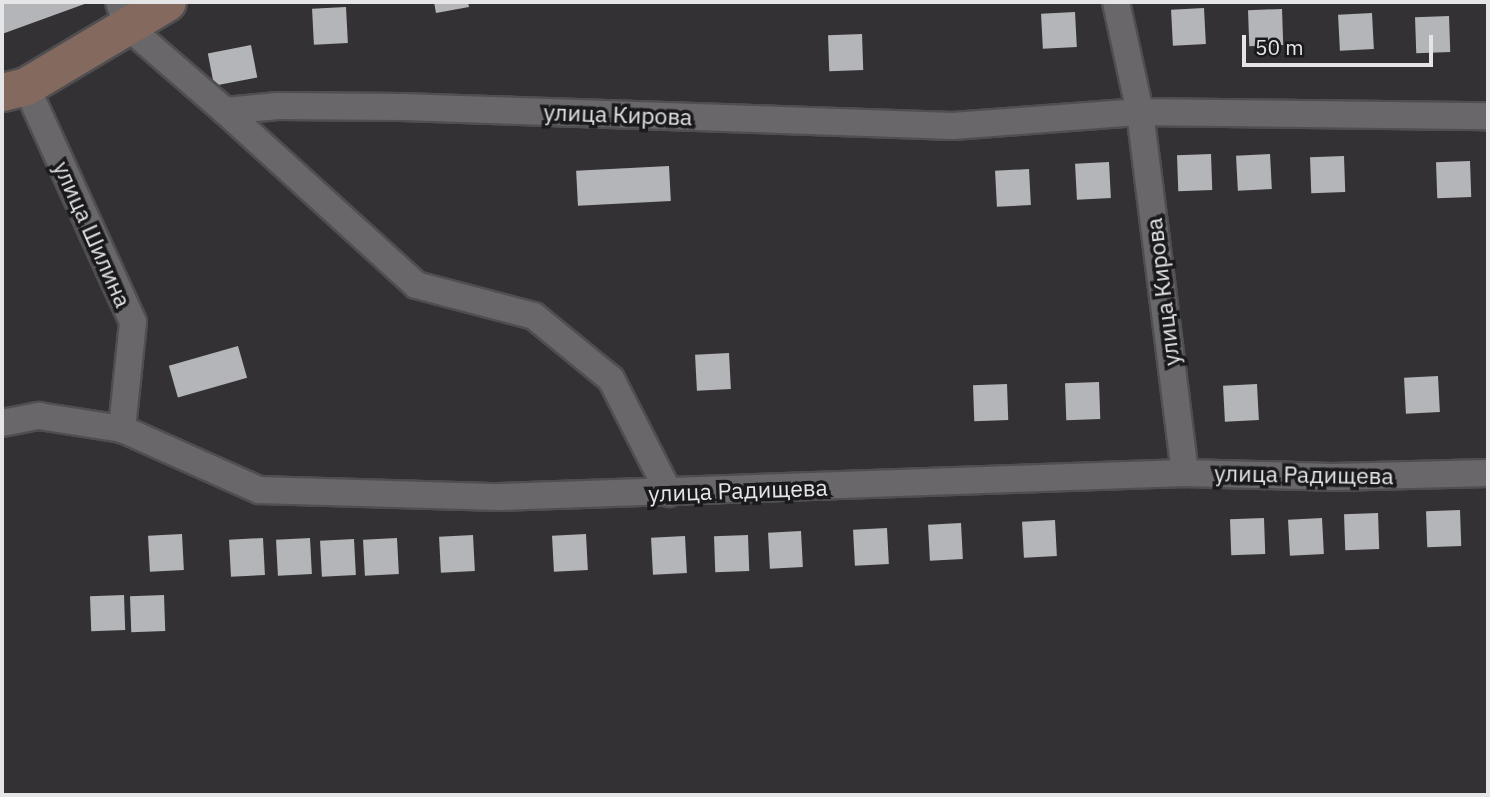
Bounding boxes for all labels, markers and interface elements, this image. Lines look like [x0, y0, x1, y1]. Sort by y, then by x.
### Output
scale bar [1245, 21, 1436, 65]
text: 50 m [1255, 33, 1304, 61]
street label: улица Кирова [543, 98, 693, 130]
street label: улица Шилина [48, 157, 138, 311]
street label: улица Кирова [1139, 216, 1185, 368]
street label: улица Радищева [1214, 459, 1394, 489]
street label: улица Радищева [648, 473, 828, 507]

